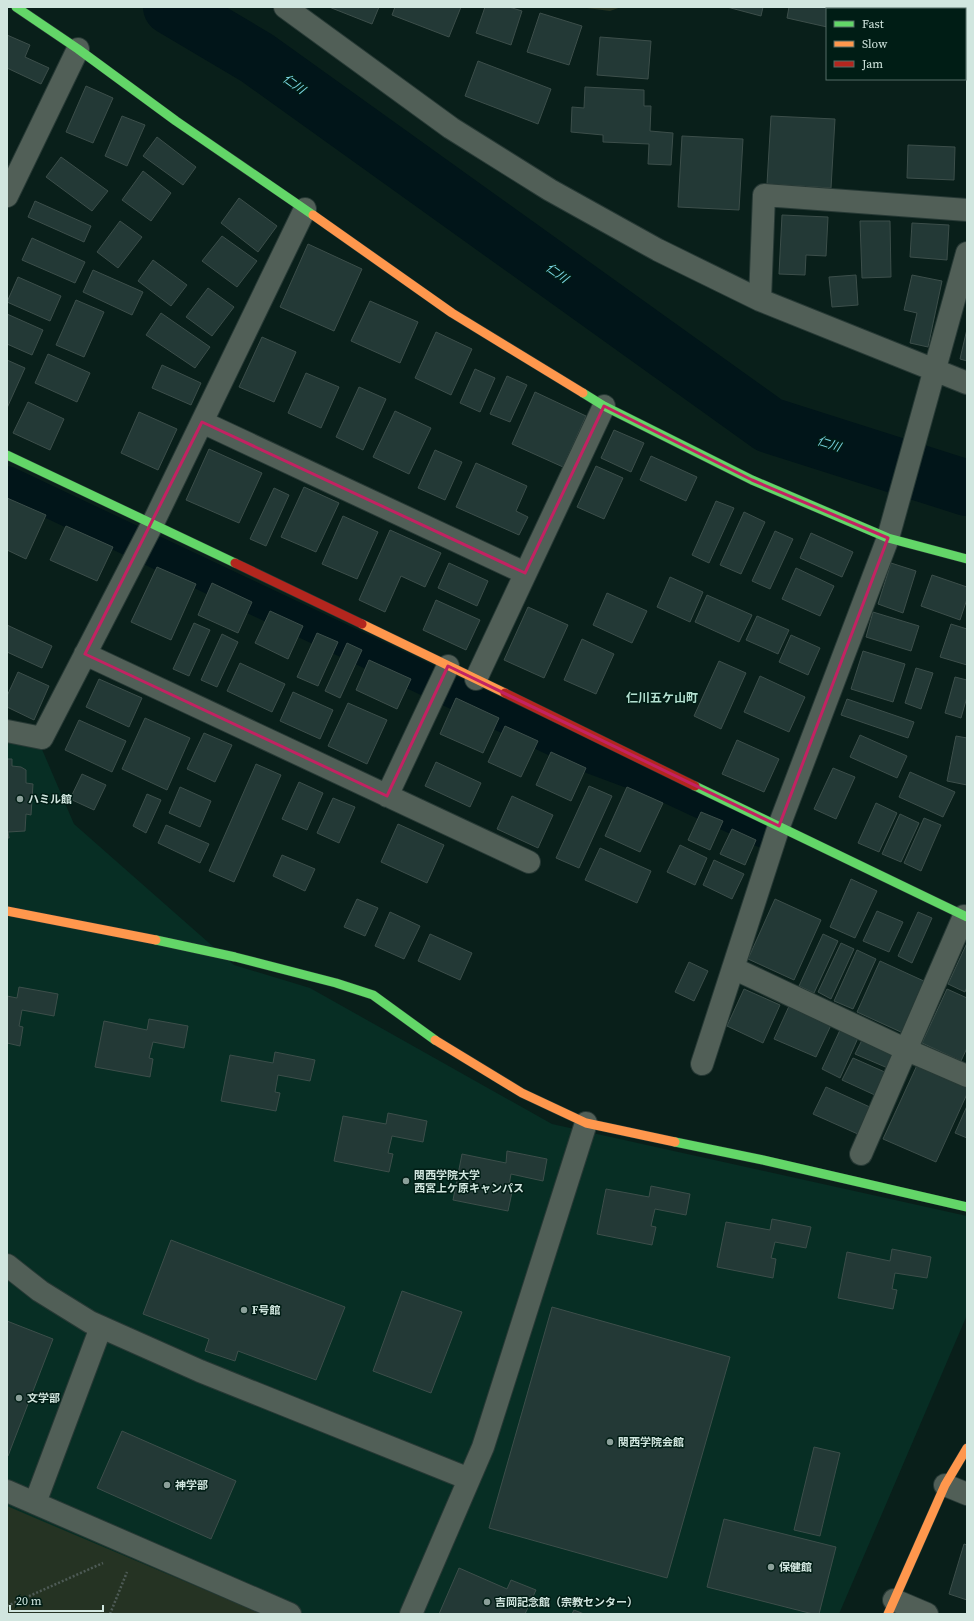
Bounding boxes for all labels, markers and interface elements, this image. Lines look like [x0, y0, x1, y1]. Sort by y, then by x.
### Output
legend [826, 8, 966, 80]
text: Fast [862, 16, 884, 32]
text: Slow [862, 36, 888, 52]
text: Jam [861, 56, 883, 72]
water label: 仁川 [280, 70, 310, 99]
water label: 仁川 [543, 259, 573, 288]
water label: 仁川 [815, 433, 845, 456]
district label: 仁川五ケ山町 [626, 690, 698, 706]
place label: ハミル館 [28, 792, 72, 807]
marker: ハミル館 [15, 794, 25, 804]
place label: 関西学院大学 西宮上ケ原キャンパス [414, 1168, 524, 1196]
marker: 関西学院大学 西宮上ケ原キャンパス [401, 1176, 411, 1186]
place label: F号館 [252, 1303, 280, 1318]
marker: F号館 [239, 1305, 249, 1315]
place label: 文学部 [27, 1391, 60, 1406]
marker: 文学部 [14, 1393, 24, 1403]
place label: 関西学院会館 [618, 1435, 684, 1450]
marker: 関西学院会館 [605, 1437, 615, 1447]
place label: 神学部 [175, 1478, 208, 1493]
marker: 神学部 [162, 1480, 172, 1490]
place label: 保健館 [779, 1560, 812, 1575]
marker: 保健館 [766, 1562, 776, 1572]
scale bar [10, 1587, 103, 1613]
text: 20 m [16, 1593, 42, 1609]
place label: 吉岡記念館（宗教センター） [495, 1595, 638, 1610]
marker: 吉岡記念館（宗教センター） [482, 1597, 492, 1607]

